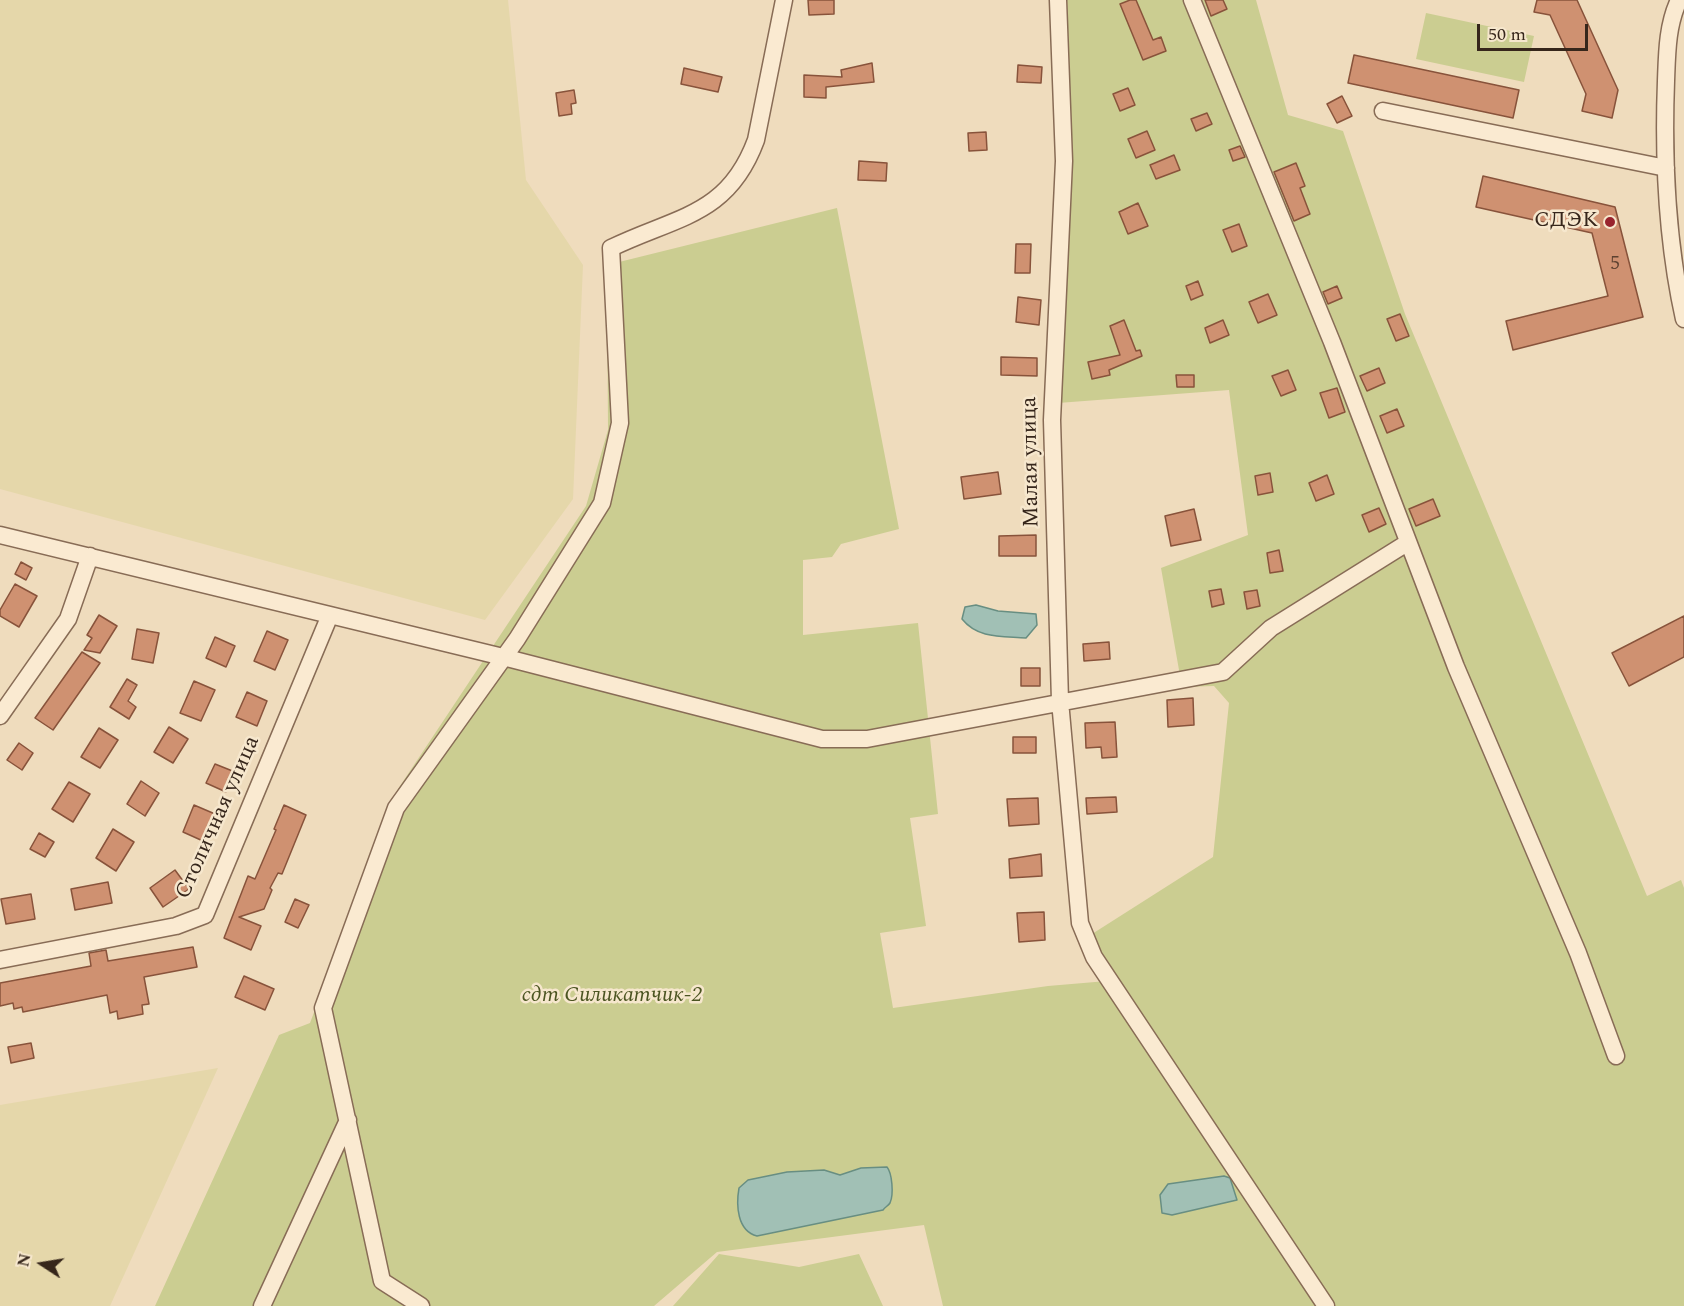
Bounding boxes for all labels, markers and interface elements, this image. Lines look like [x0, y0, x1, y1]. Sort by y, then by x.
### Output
scale bar [1480, 12, 1591, 50]
text: 50 m [1488, 21, 1526, 48]
place label: СДЭК [1534, 209, 1598, 235]
marker: СДЭК [1603, 215, 1617, 229]
house number: 5 [1610, 253, 1620, 277]
street label: Малая улица [1018, 396, 1046, 528]
street label: Столичная улица [171, 732, 267, 904]
park label: сдт Силикатчик-2 [522, 984, 702, 1010]
north arrow [12, 1234, 72, 1294]
text: N [11, 1251, 37, 1269]

